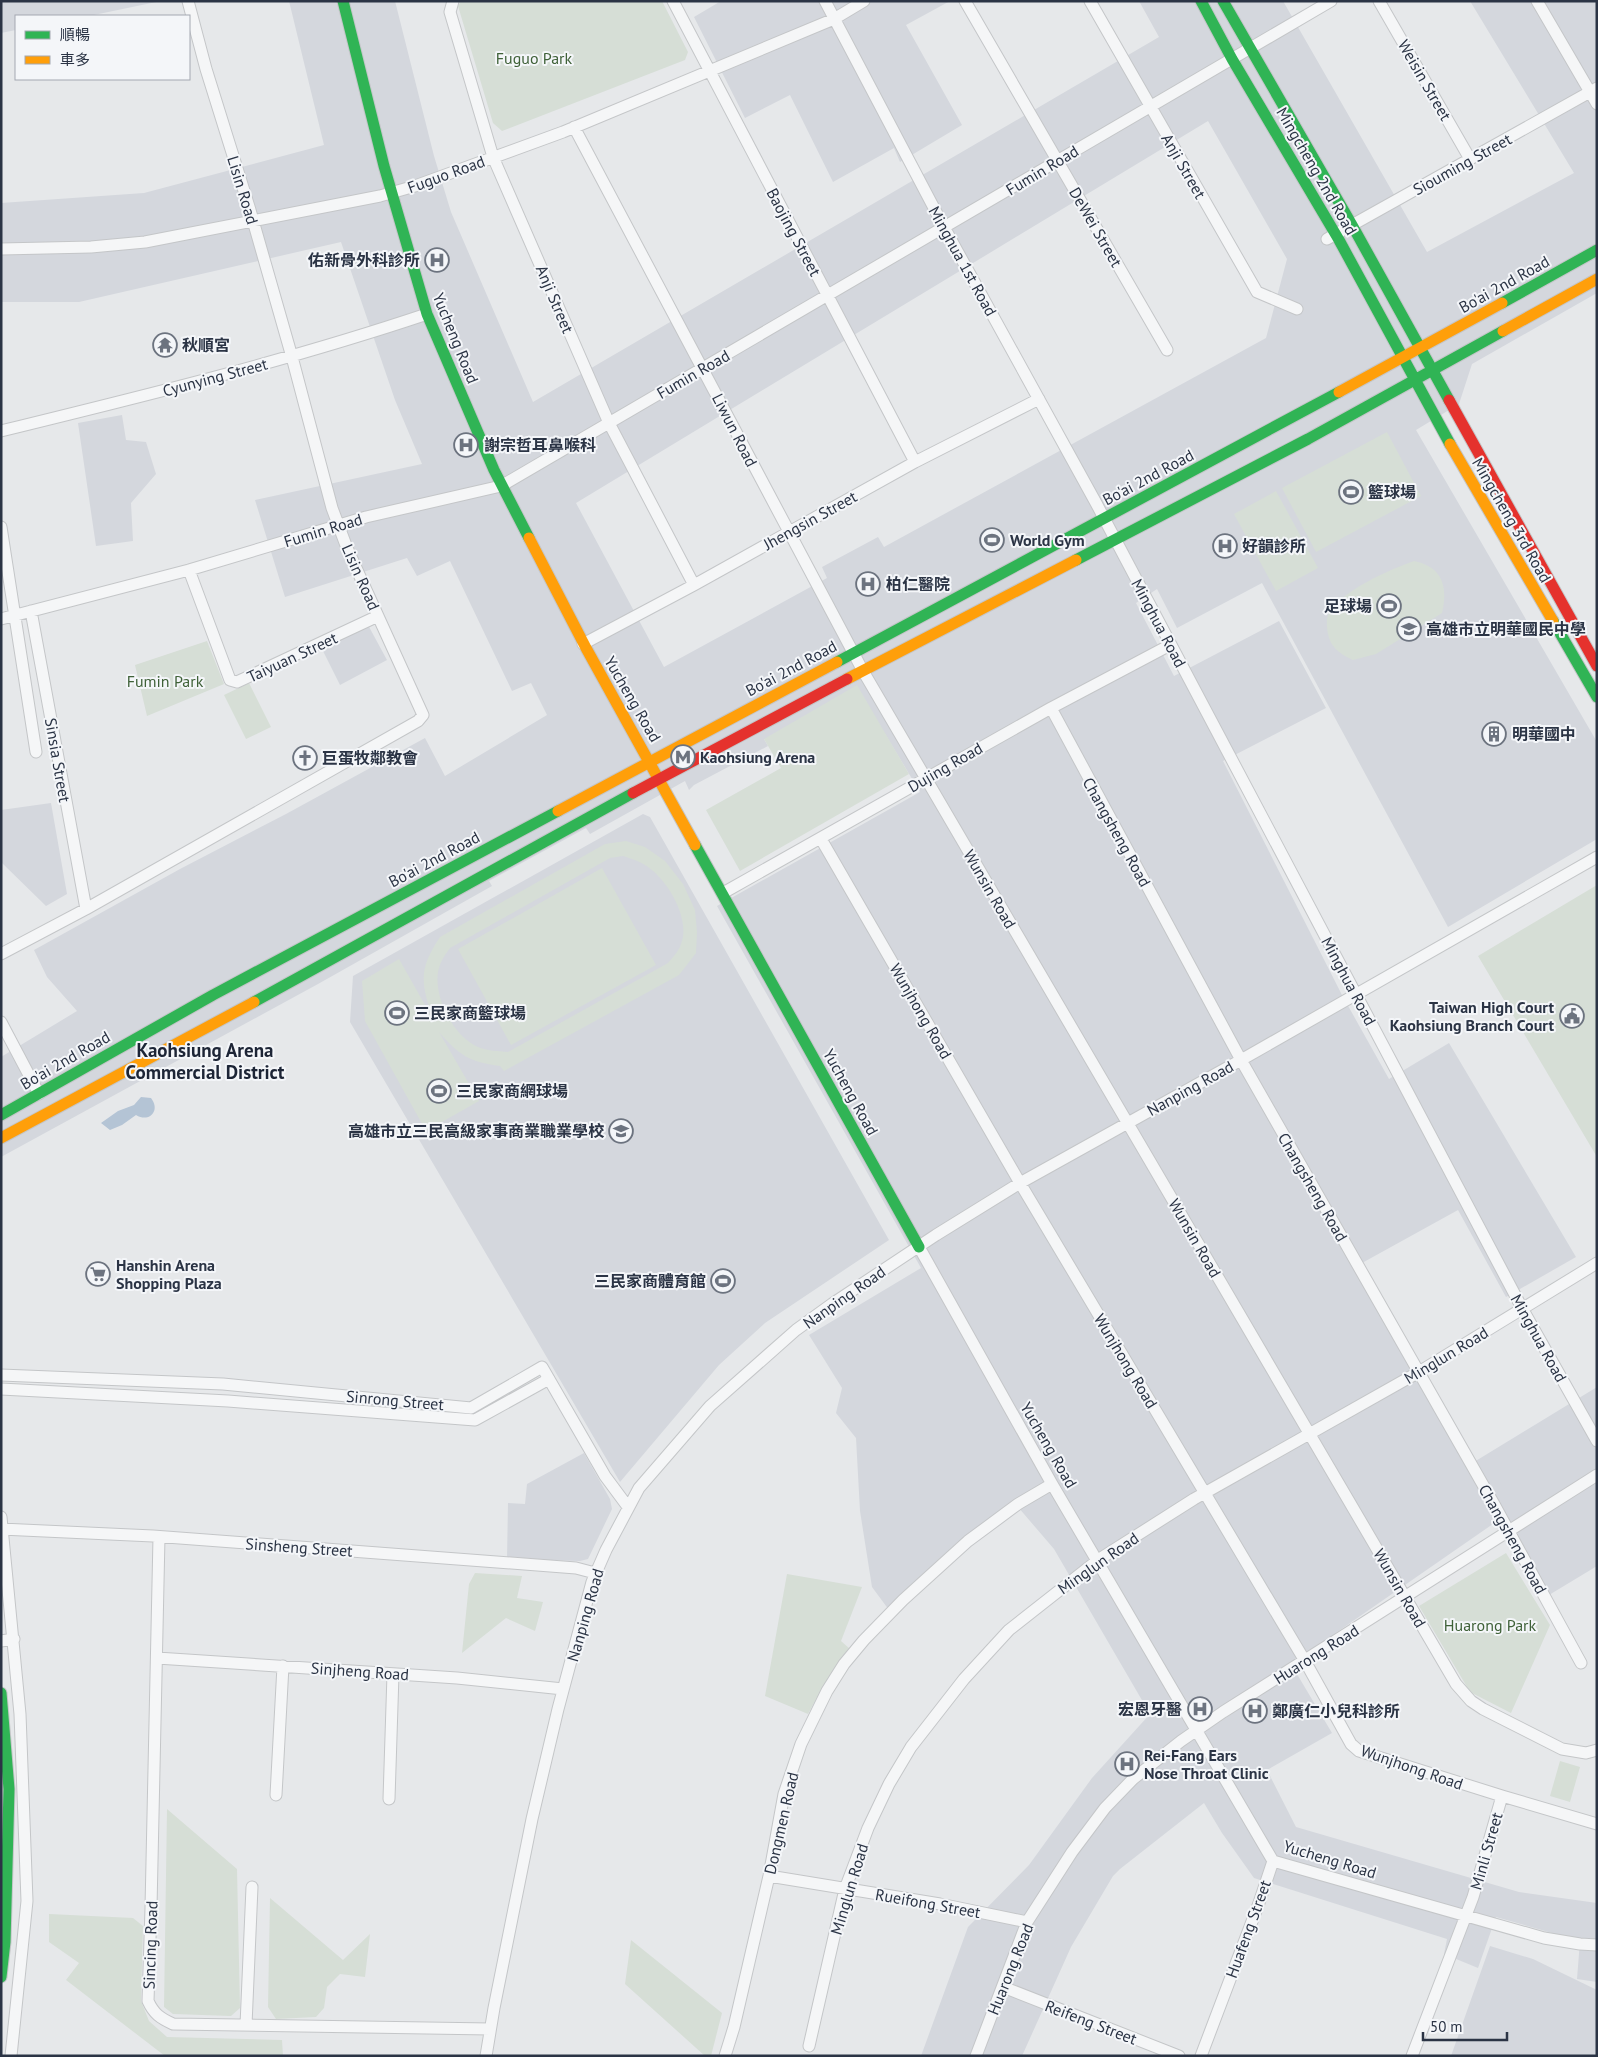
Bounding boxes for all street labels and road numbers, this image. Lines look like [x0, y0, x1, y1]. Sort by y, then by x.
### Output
street label: Weisin Street [1394, 36, 1456, 124]
street label: Mingcheng 2nd Road [1272, 104, 1362, 238]
street label: Siouming Street [1409, 128, 1515, 199]
street label: Anji Street [1157, 130, 1211, 203]
street label: Fumin Road [1002, 141, 1082, 199]
street label: Fuguo Road [405, 151, 487, 197]
street label: Lisin Road [223, 153, 263, 227]
street label: DeWei Street [1065, 184, 1127, 271]
street label: Baojing Street [762, 185, 826, 280]
street label: Minghua 1st Road [924, 202, 1002, 320]
street label: Bo'ai 2nd Road [1455, 251, 1553, 317]
street label: Anji Street [532, 262, 578, 336]
street label: Yucheng Road [429, 290, 483, 386]
street label: Fumin Road [653, 345, 733, 403]
street label: Cyunying Street [160, 353, 270, 401]
street label: Liwun Road [708, 390, 762, 470]
street label: Bo'ai 2nd Road [1099, 445, 1197, 509]
street label: Mingcheng 3rd Road [1468, 454, 1556, 586]
street label: Jhengsin Street [759, 486, 861, 554]
street label: Fumin Road [281, 509, 365, 551]
street label: Lisin Road [338, 541, 384, 613]
street label: Minghua Road [1127, 575, 1191, 671]
street label: Taiyuan Street [244, 627, 341, 687]
street label: Bo'ai 2nd Road [742, 636, 840, 700]
street label: Yucheng Road [600, 652, 666, 746]
street label: Sinsia Street [41, 716, 75, 804]
street label: Dujing Road [904, 738, 986, 796]
street label: Changsheng Road [1079, 774, 1155, 890]
street label: Bo'ai 2nd Road [385, 827, 483, 891]
street label: Wunsin Road [959, 846, 1021, 932]
street label: Minghua Road [1317, 933, 1381, 1029]
street label: Wunjhong Road [886, 960, 956, 1062]
street label: Bo'ai 2nd Road [17, 1026, 113, 1094]
street label: Yucheng Road [819, 1045, 883, 1139]
street label: Nanping Road [1143, 1056, 1237, 1120]
street label: Changsheng Road [1274, 1129, 1352, 1245]
street label: Wunsin Road [1164, 1195, 1226, 1281]
street label: Nanping Road [799, 1261, 889, 1333]
street label: Minghua Road [1507, 1290, 1571, 1386]
street label: Wunjhong Road [1090, 1310, 1162, 1412]
street label: Minglun Road [1400, 1322, 1492, 1388]
street label: Sinrong Street [345, 1386, 445, 1414]
street label: Yucheng Road [1016, 1398, 1082, 1492]
street label: Changsheng Road [1475, 1481, 1551, 1597]
street label: Minglun Road [1054, 1528, 1142, 1598]
street label: Sinsheng Street [245, 1533, 354, 1561]
street label: Wunsin Road [1369, 1545, 1431, 1631]
street label: Nanping Road [562, 1566, 608, 1664]
street label: Huarong Road [1270, 1620, 1362, 1688]
street label: Sinjheng Road [310, 1658, 410, 1684]
street label: Wunjhong Road [1358, 1740, 1466, 1794]
street label: Dongmen Road [760, 1770, 802, 1876]
street label: Minli Street [1465, 1809, 1507, 1892]
street label: Yucheng Road [1281, 1835, 1379, 1883]
street label: Minglun Road [826, 1841, 872, 1937]
street label: Huafeng Street [1221, 1877, 1275, 1981]
street label: Rueifong Street [874, 1884, 983, 1922]
street label: Sincing Road [138, 1900, 162, 1990]
street label: Huarong Road [983, 1920, 1037, 2018]
street label: Reifeng Street [1042, 1995, 1140, 2049]

